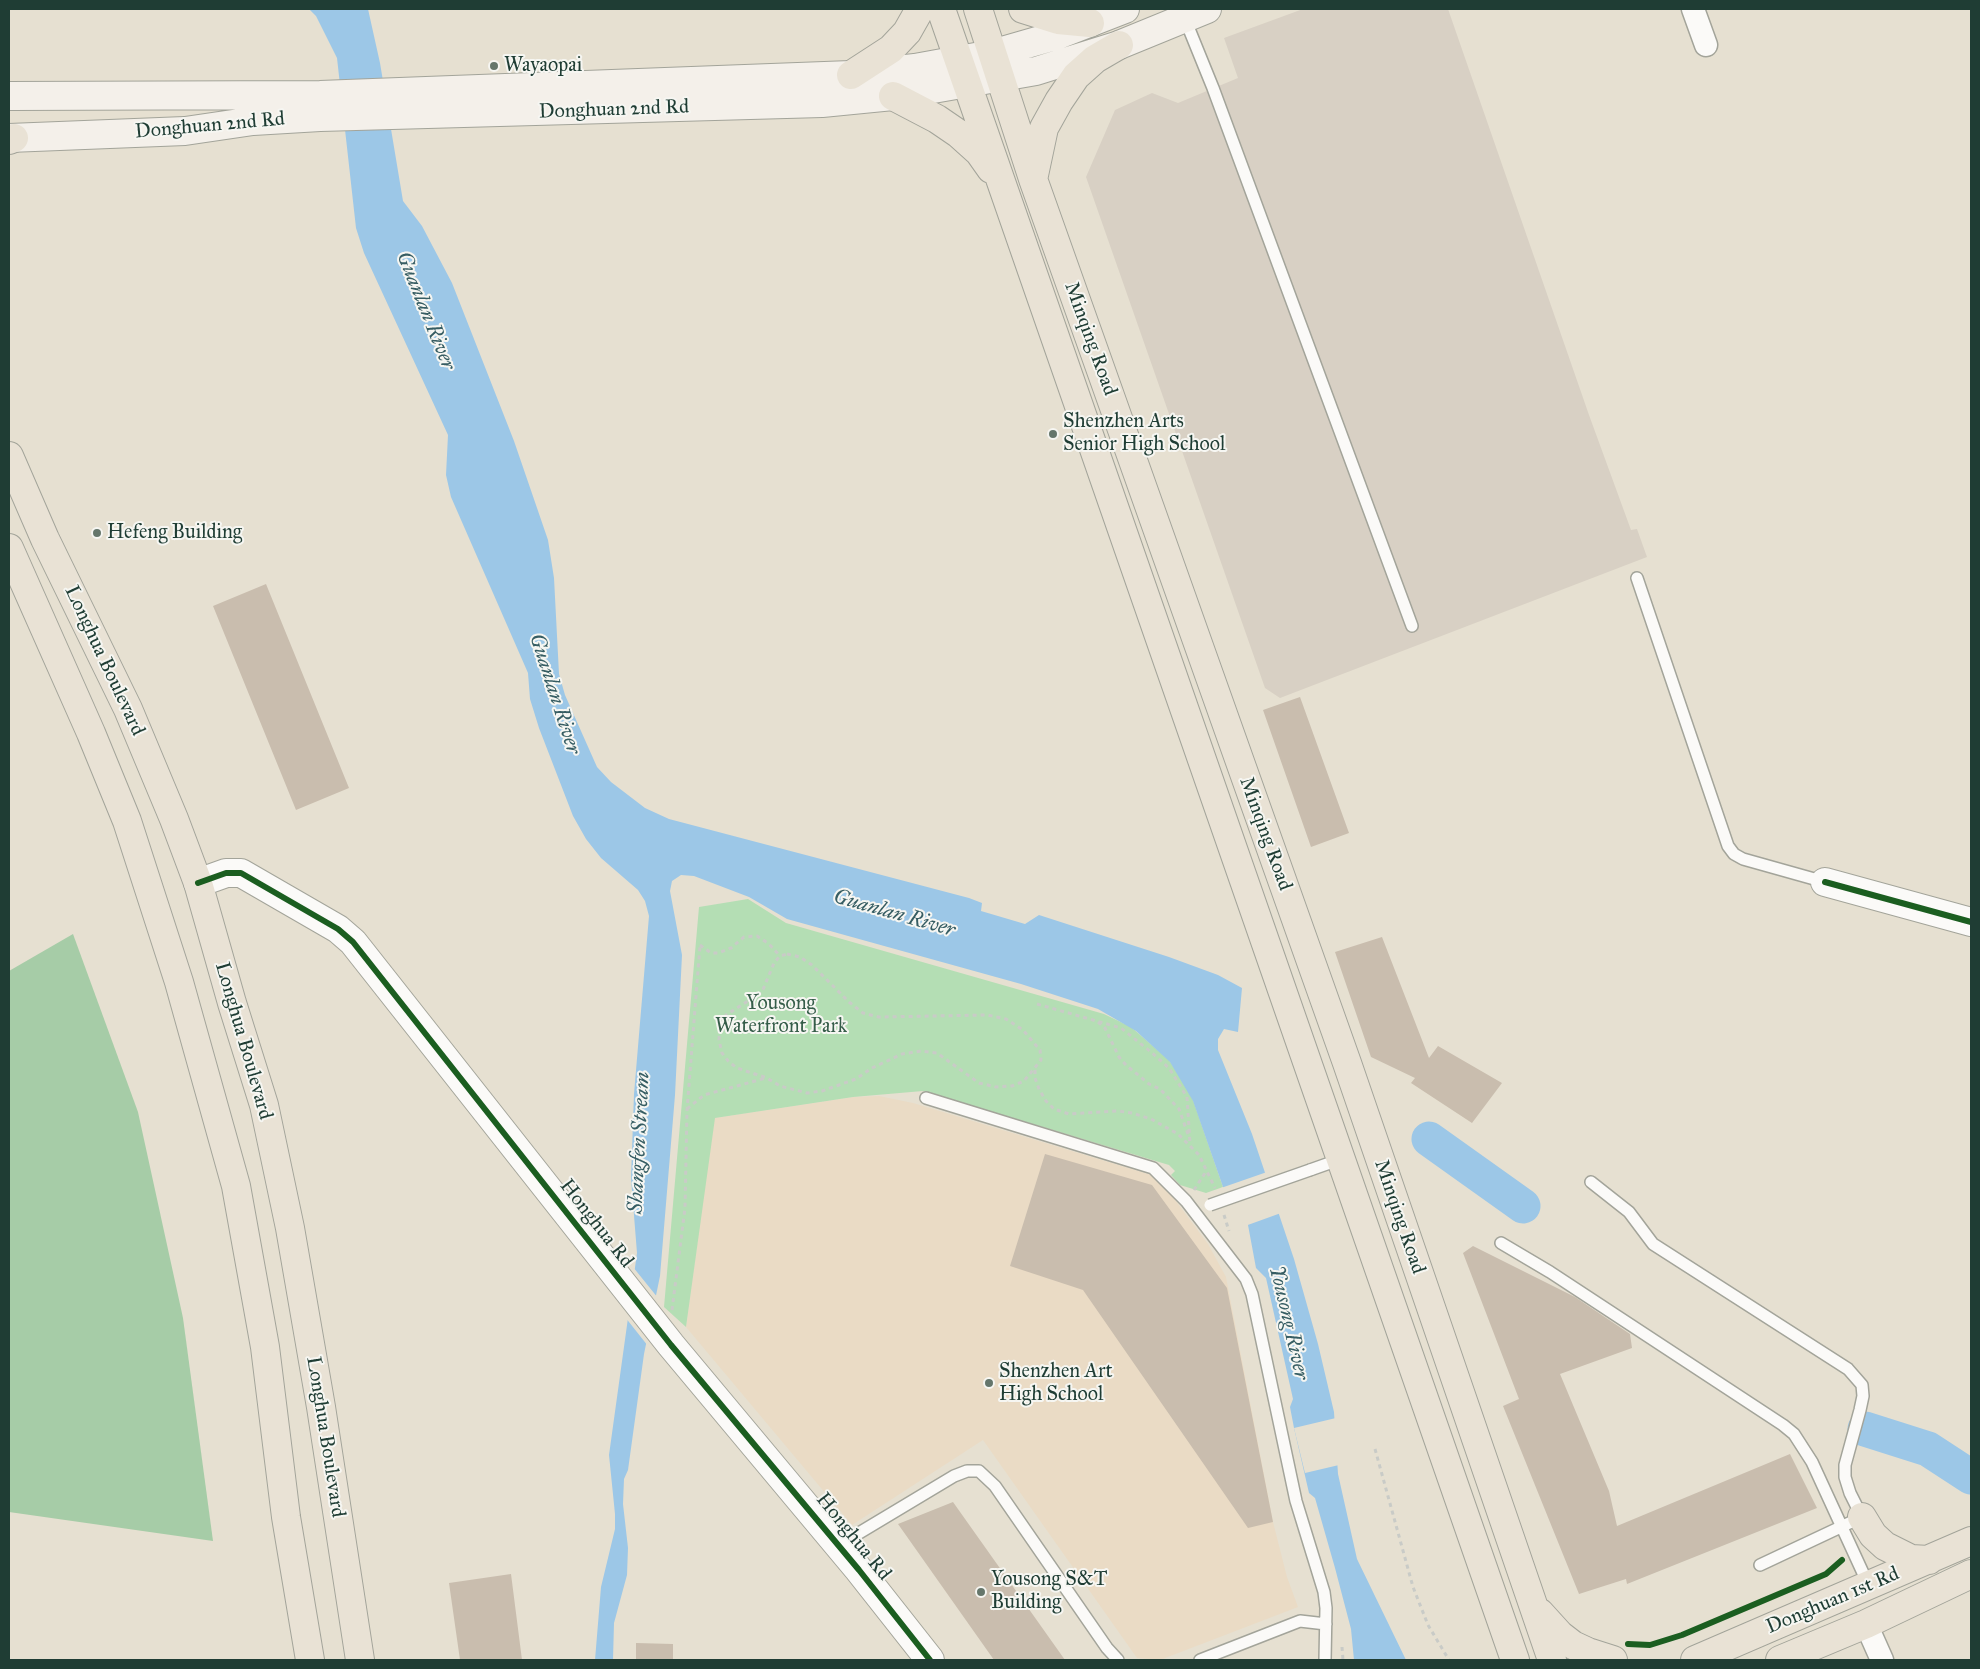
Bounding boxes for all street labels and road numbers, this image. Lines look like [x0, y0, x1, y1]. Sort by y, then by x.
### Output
street label: Donghuan 2nd Rd [538, 95, 690, 125]
street label: Donghuan 2nd Rd [134, 107, 286, 145]
street label: Minqing Road [1058, 279, 1122, 399]
street label: Longhua Boulevard [59, 582, 149, 740]
street label: Minqing Road [1233, 774, 1297, 894]
street label: Longhua Boulevard [209, 959, 277, 1123]
street label: Minqing Road [1368, 1157, 1430, 1277]
street label: Honghua Rd [554, 1175, 638, 1273]
street label: Longhua Boulevard [300, 1355, 350, 1519]
street label: Honghua Rd [810, 1488, 896, 1586]
street label: Donghuan 1st Rd [1763, 1562, 1903, 1640]

